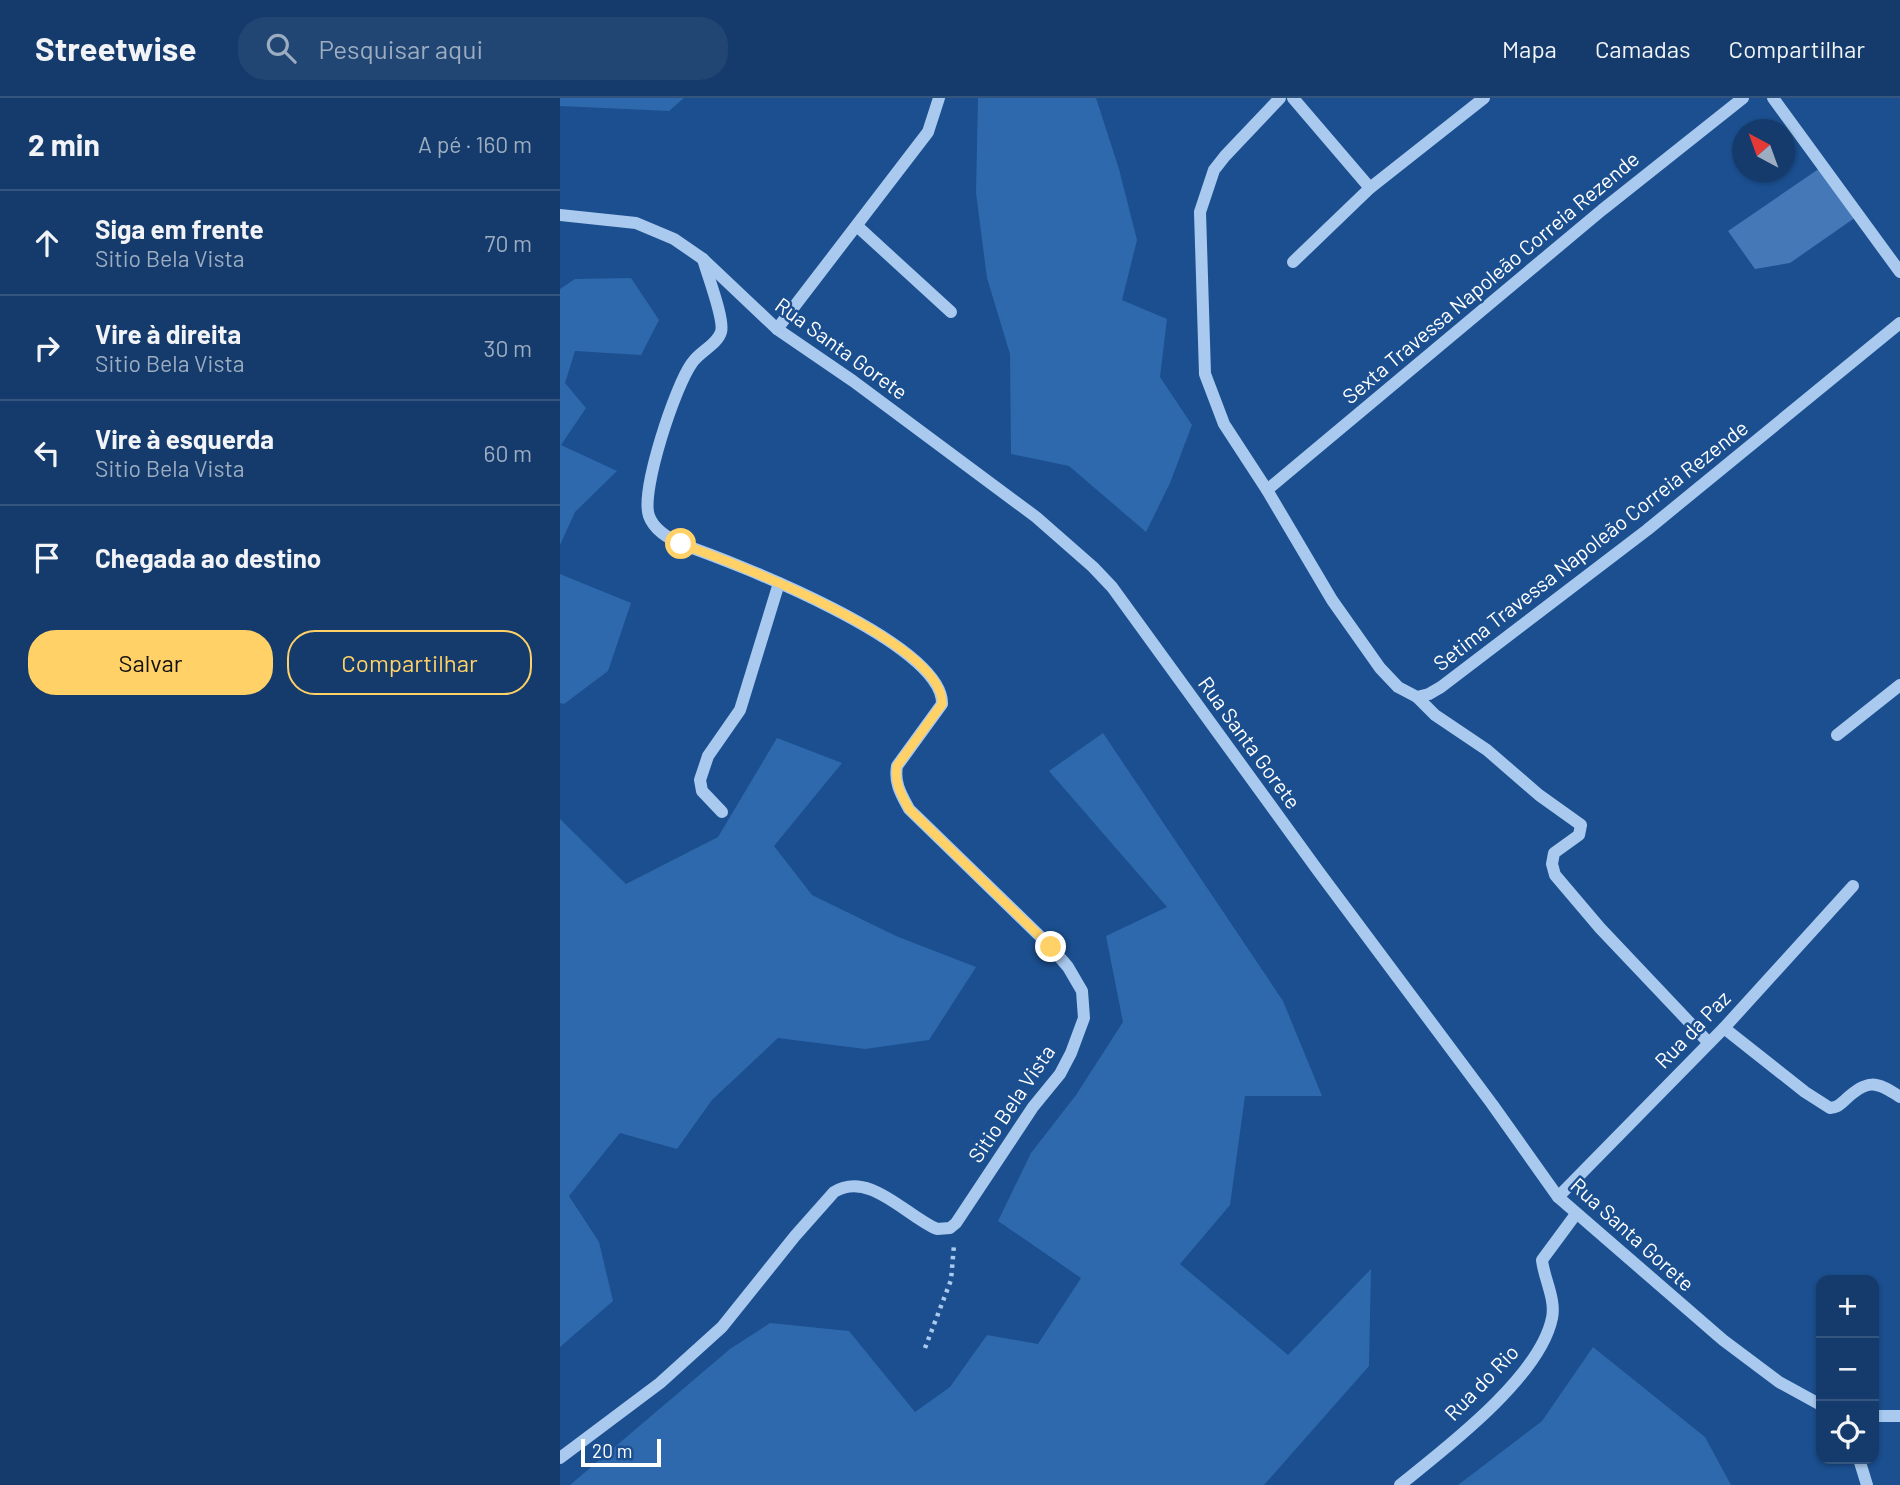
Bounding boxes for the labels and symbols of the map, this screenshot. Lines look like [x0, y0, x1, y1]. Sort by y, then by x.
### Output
north arrow [1732, 119, 1795, 182]
street label: Sexta Travessa Napoleão Correia Rezende [1337, 145, 1643, 408]
street label: Rua Santa Gorete [771, 291, 913, 404]
street label: Setima Travessa Napoleão Correia Rezende [1428, 414, 1752, 675]
route start [665, 528, 696, 559]
street label: Rua Santa Gorete [1194, 671, 1307, 813]
route end [1035, 931, 1066, 962]
street label: Rua da Paz [1649, 985, 1735, 1073]
street label: Sitio Bela Vista [962, 1040, 1059, 1167]
street label: Rua Santa Gorete [1566, 1172, 1700, 1296]
street label: Rua do Rio [1439, 1339, 1523, 1425]
scale bar [581, 1436, 662, 1468]

